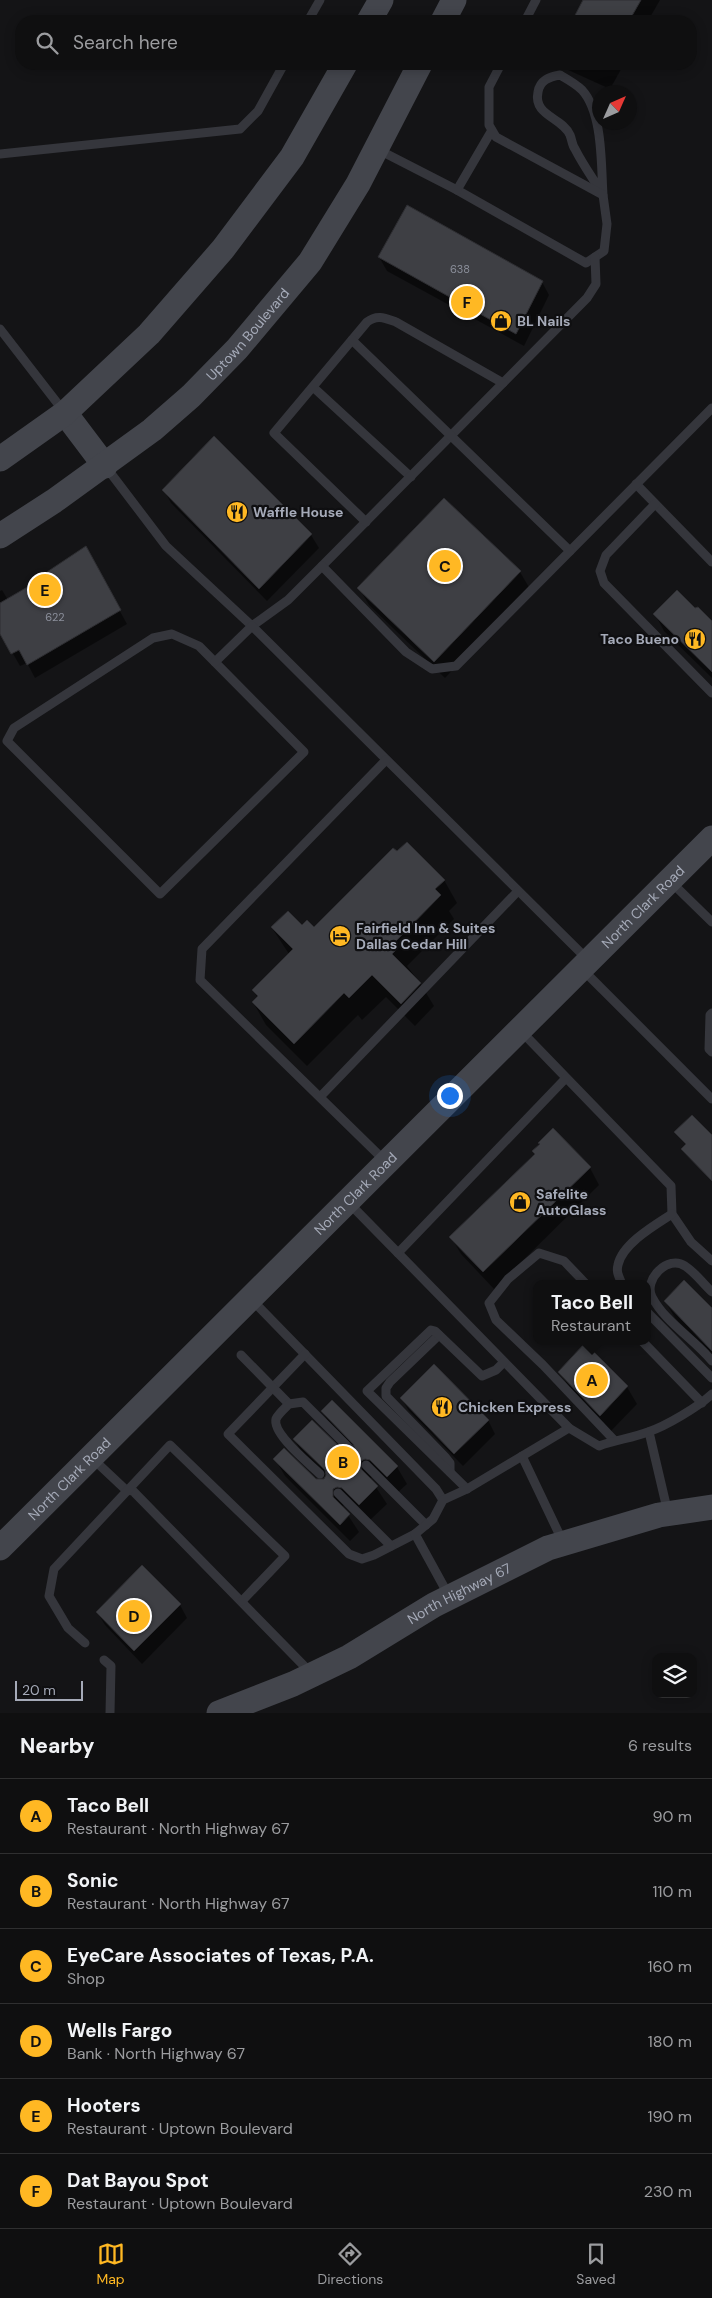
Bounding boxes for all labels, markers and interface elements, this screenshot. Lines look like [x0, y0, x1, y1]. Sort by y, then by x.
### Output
search box [15, 15, 697, 70]
icon: search [33, 29, 61, 57]
text: Search here [73, 30, 178, 55]
north arrow [592, 85, 637, 130]
house number: 638 [450, 262, 470, 276]
pin: F [451, 283, 483, 321]
street label: Uptown Boulevard [202, 284, 293, 384]
shop icon: BL Nails [489, 309, 513, 333]
place label: BL Nails [517, 312, 570, 330]
restaurant icon: Waffle House [225, 500, 249, 524]
place label: Waffle House [253, 503, 344, 521]
pin: C [429, 547, 461, 585]
pin: E [29, 571, 61, 609]
house number: 622 [45, 610, 65, 624]
restaurant icon: Taco Bueno [683, 627, 707, 651]
place label: Taco Bueno [600, 630, 679, 648]
street label: North Clark Road [598, 862, 688, 952]
place label: Fairfield Inn & Suites Dallas Cedar Hill [356, 919, 495, 953]
hotel icon: Fairfield Inn & Suites Dallas Cedar Hill [328, 924, 352, 948]
your location [437, 1083, 463, 1109]
street label: North Clark Road [310, 1148, 401, 1239]
place label: Safelite AutoGlass [536, 1185, 607, 1219]
shop icon: Safelite AutoGlass [508, 1190, 532, 1214]
popup [533, 1280, 651, 1345]
text: Taco Bell [551, 1290, 633, 1315]
text: Restaurant [551, 1315, 631, 1336]
pin: A [576, 1361, 608, 1399]
restaurant icon: Chicken Express [430, 1395, 454, 1419]
place label: Chicken Express [458, 1398, 571, 1416]
street label: North Clark Road [24, 1434, 115, 1524]
pin: B [327, 1443, 359, 1481]
street label: North Highway 67 [404, 1559, 514, 1628]
pin: D [118, 1597, 150, 1635]
map controls [652, 1653, 697, 1698]
button: layers [652, 1653, 697, 1698]
scale bar [15, 1678, 82, 1701]
text: 20 m [22, 1681, 56, 1699]
text: Nearby [20, 1732, 94, 1760]
text: 6 results [628, 1735, 692, 1756]
text: Taco Bell [67, 1793, 149, 1818]
text: A [30, 1806, 42, 1827]
text: 90 m [652, 1806, 692, 1827]
text: Restaurant · North Highway 67 [67, 1818, 289, 1839]
text: Sonic [67, 1868, 119, 1893]
text: B [31, 1881, 41, 1902]
text: 110 m [653, 1881, 692, 1902]
text: Restaurant · North Highway 67 [67, 1893, 289, 1914]
text: EyeCare Associates of Texas, P.A. [67, 1943, 374, 1968]
text: C [30, 1956, 42, 1977]
text: 160 m [648, 1956, 692, 1977]
text: Shop [67, 1968, 105, 1989]
text: Wells Fargo [67, 2018, 172, 2043]
text: D [30, 2031, 42, 2052]
text: 180 m [648, 2031, 692, 2052]
text: Bank · North Highway 67 [67, 2043, 245, 2064]
text: Hooters [67, 2093, 141, 2118]
text: E [31, 2106, 41, 2127]
text: 190 m [648, 2106, 692, 2127]
text: Restaurant · Uptown Boulevard [67, 2118, 293, 2139]
text: Dat Bayou Spot [67, 2168, 209, 2193]
text: F [32, 2181, 40, 2202]
text: 230 m [644, 2181, 692, 2202]
text: Restaurant · Uptown Boulevard [67, 2193, 293, 2214]
tab: Map [96, 2240, 125, 2288]
tab: Directions [318, 2240, 383, 2288]
tab: Saved [576, 2240, 616, 2288]

